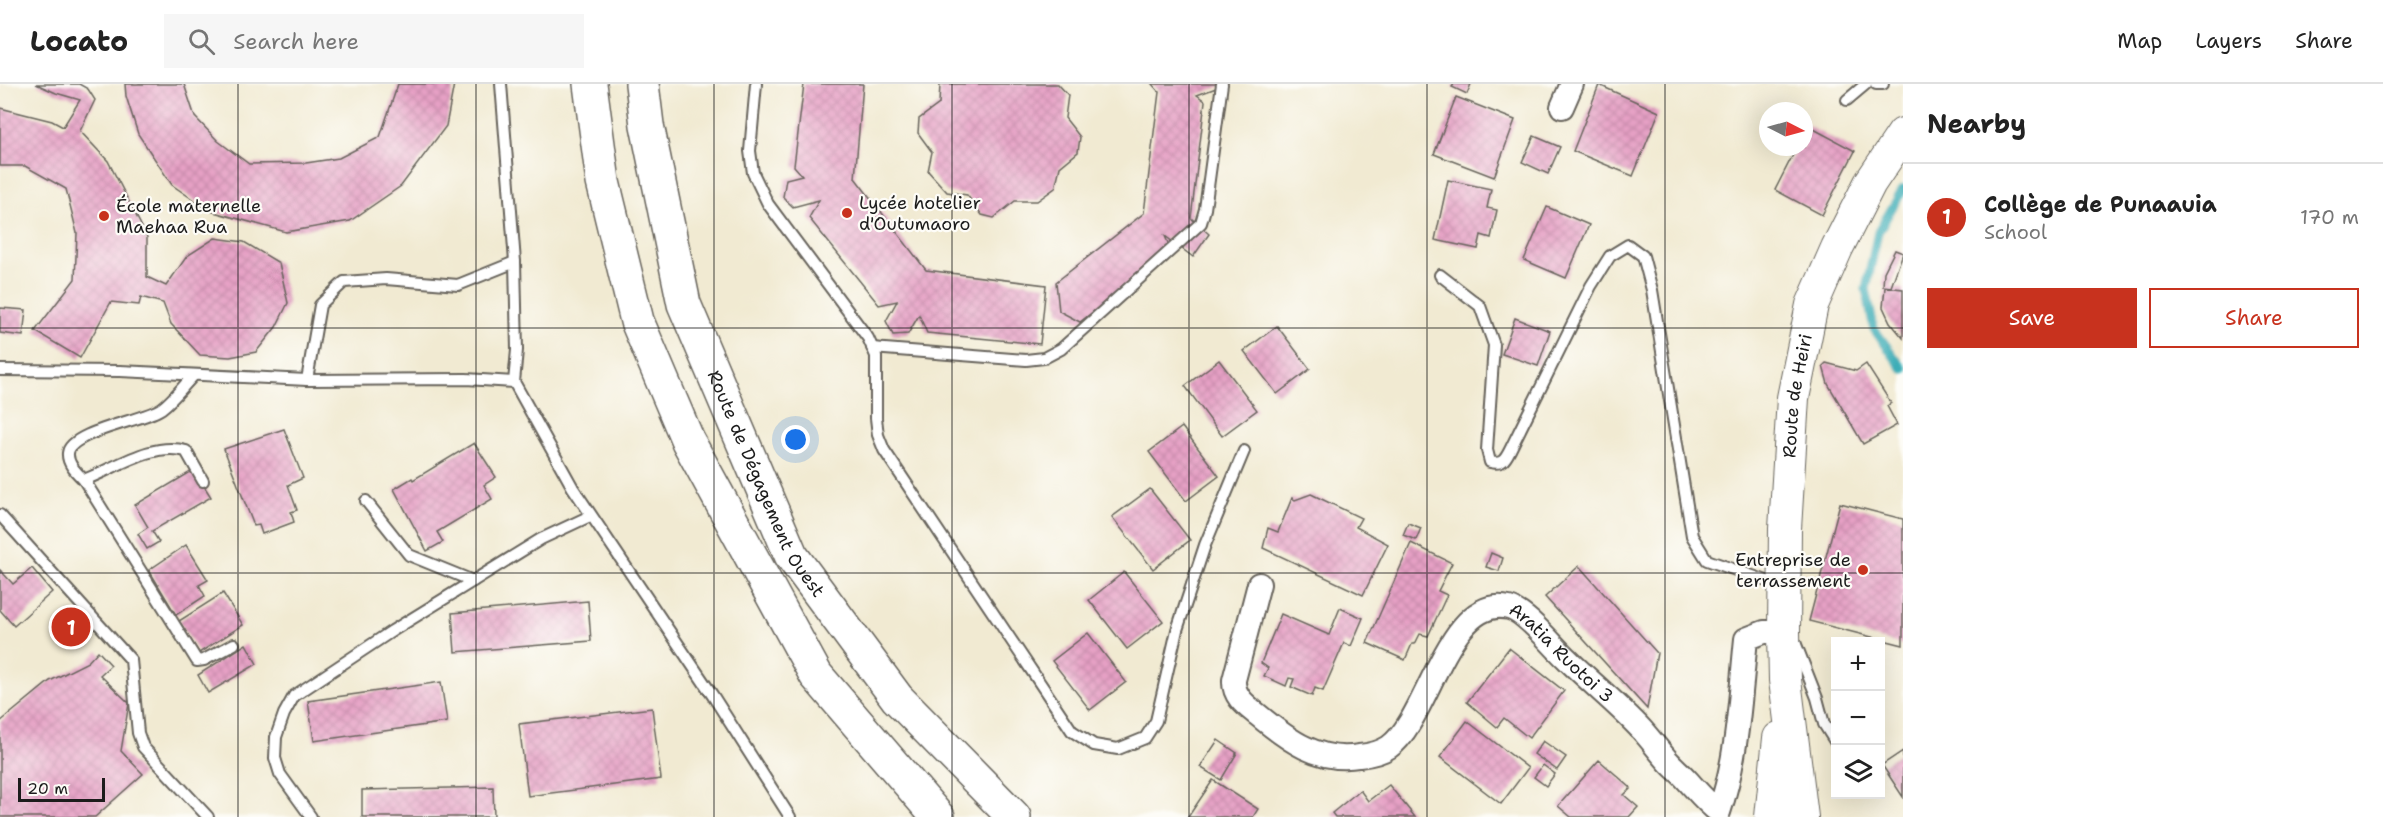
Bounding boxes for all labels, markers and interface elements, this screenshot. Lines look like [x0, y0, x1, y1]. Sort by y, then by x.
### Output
search box [164, 14, 584, 68]
text: Locato [30, 22, 128, 60]
icon: search [185, 25, 218, 58]
text: Search here [233, 27, 359, 56]
text: Map [2117, 27, 2162, 55]
text: Layers [2195, 27, 2262, 55]
text: Share [2295, 27, 2353, 55]
north arrow [1759, 102, 1813, 156]
text: Nearby [1927, 106, 2026, 141]
text: Collège de Punaauia [1984, 190, 2217, 219]
place label: Lycée hotelier d'Outumaoro [859, 191, 981, 236]
place label: École maternelle Maehaa Rua [116, 194, 261, 239]
text: 1 [1942, 204, 1951, 230]
text: 170 m [2300, 204, 2359, 230]
marker: Lycée hotelier d'Outumaoro [840, 206, 854, 220]
marker: École maternelle Maehaa Rua [97, 209, 111, 223]
text: School [1984, 219, 2047, 245]
button: Save [1927, 288, 2137, 348]
button: Share [2149, 288, 2359, 348]
street label: Route de Heiri [1777, 332, 1818, 459]
street label: Route de Dégagement Ouest [702, 367, 830, 602]
your location [781, 425, 810, 454]
place label: Entreprise de terrassement [1735, 548, 1851, 593]
marker: Entreprise de terrassement [1856, 563, 1870, 577]
street label: Aratia Ruotoi 3 [1505, 597, 1619, 708]
pin: 1 [52, 604, 90, 650]
map controls [1831, 637, 1885, 799]
button: + [1831, 637, 1885, 691]
button: − [1831, 691, 1885, 745]
button: layers [1831, 745, 1885, 799]
scale bar [18, 775, 105, 802]
text: 20 m [27, 778, 68, 799]

